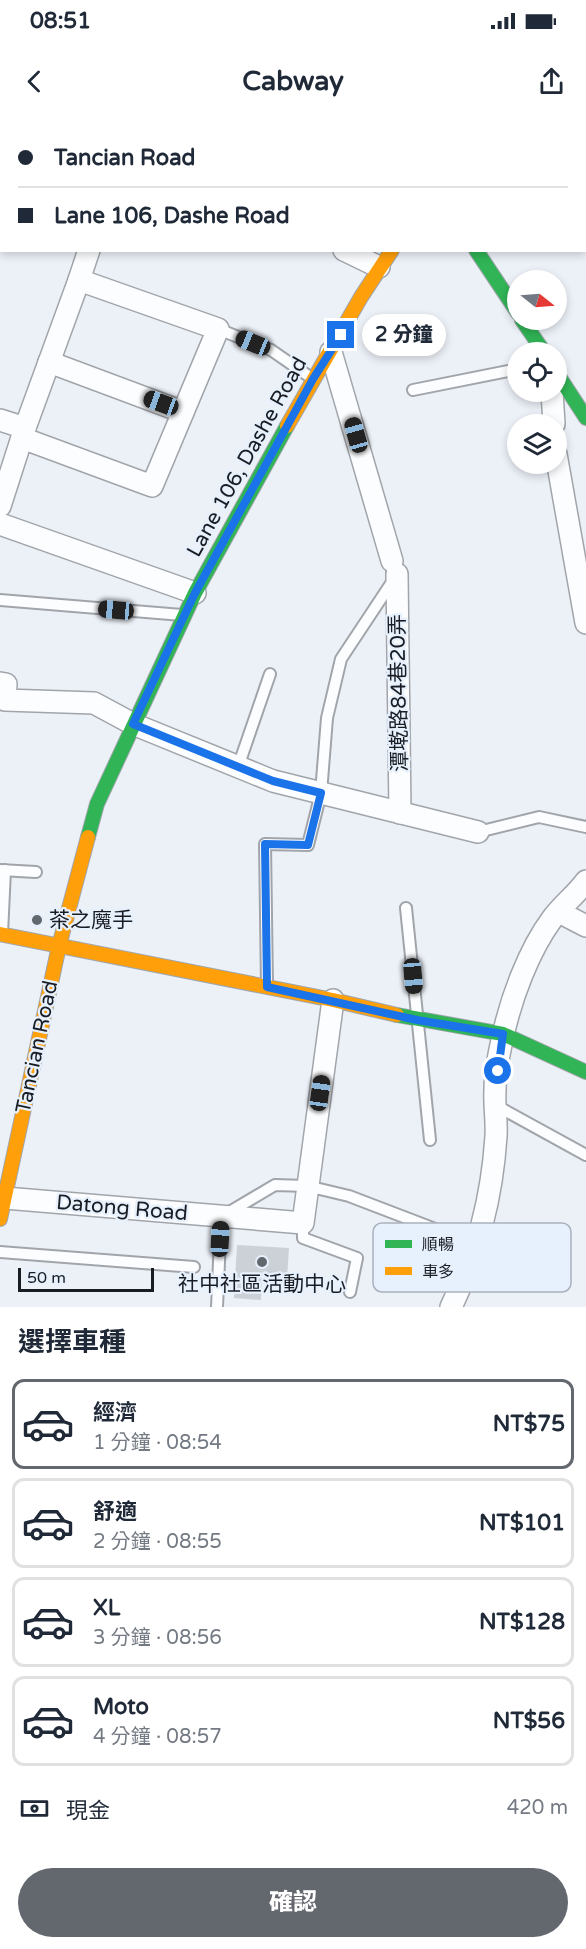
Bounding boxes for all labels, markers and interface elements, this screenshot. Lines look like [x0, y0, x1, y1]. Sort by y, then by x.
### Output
text: 08:51 [30, 8, 91, 34]
icon: back [18, 65, 51, 98]
text: Cabway [242, 65, 344, 98]
icon: share [535, 65, 568, 98]
text: Tancian Road [54, 145, 195, 171]
text: Lane 106, Dashe Road [54, 203, 290, 229]
north arrow [507, 270, 567, 330]
map controls [507, 270, 567, 474]
callout: 2 分鐘 [362, 314, 446, 356]
route end [327, 321, 354, 348]
text: 2 分鐘 [375, 323, 433, 347]
car [233, 328, 273, 358]
button: locate [507, 342, 567, 402]
street label: Lane 106, Dashe Road [182, 353, 312, 561]
car [141, 388, 181, 418]
button: layers [507, 414, 567, 474]
car [342, 415, 370, 455]
car [97, 599, 135, 621]
street label: 潭墘路84巷20弄 [385, 614, 413, 772]
place label: 茶之魔手 [49, 908, 133, 933]
marker: 茶之魔手 [30, 913, 44, 927]
car [402, 957, 424, 995]
street label: Tancian Road [11, 978, 63, 1116]
route start [484, 1057, 511, 1084]
car [309, 1074, 331, 1112]
street label: Datong Road [55, 1190, 189, 1226]
car [210, 1221, 230, 1257]
legend [373, 1223, 571, 1292]
text: 順暢 [422, 1235, 454, 1255]
marker: 社中社區活動中心 [255, 1255, 269, 1269]
text: 車多 [422, 1262, 454, 1282]
scale bar [18, 1265, 154, 1292]
text: 50 m [27, 1268, 66, 1288]
place label: 社中社區活動中心 [178, 1272, 346, 1297]
text: 選擇車種 [18, 1326, 126, 1359]
icon: car [21, 1397, 75, 1451]
text: 經濟 [93, 1400, 137, 1426]
text: NT$75 [493, 1411, 565, 1437]
text: 1 分鐘 · 08:54 [93, 1431, 222, 1455]
icon: car [21, 1496, 75, 1550]
text: 舒適 [93, 1499, 137, 1525]
text: NT$101 [479, 1510, 565, 1536]
text: 2 分鐘 · 08:55 [93, 1530, 222, 1554]
icon: car [21, 1595, 75, 1649]
text: XL [93, 1595, 120, 1621]
text: NT$128 [479, 1609, 565, 1635]
text: 3 分鐘 · 08:56 [93, 1626, 222, 1650]
icon: car [21, 1694, 75, 1748]
text: Moto [93, 1694, 149, 1720]
text: NT$56 [493, 1708, 565, 1734]
text: 4 分鐘 · 08:57 [93, 1725, 222, 1749]
icon: cash [18, 1792, 51, 1825]
text: 420 m [507, 1796, 568, 1820]
text: 現金 [66, 1798, 110, 1824]
button: 確認 [18, 1868, 568, 1937]

